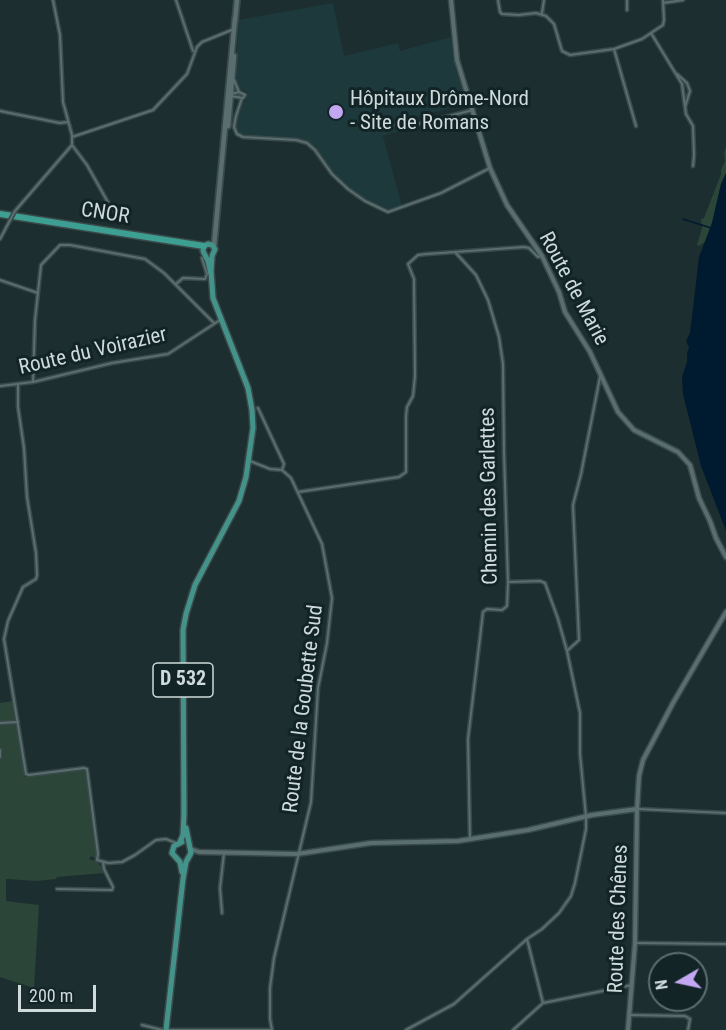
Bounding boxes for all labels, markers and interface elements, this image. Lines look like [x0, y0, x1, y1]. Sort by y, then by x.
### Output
place label: Hôpitaux Drôme-Nord - Site de Romans [350, 87, 529, 137]
marker: Hôpitaux Drôme-Nord - Site de Romans [327, 103, 345, 121]
street label: CNOR [79, 198, 131, 230]
street label: Route de Marie [533, 228, 613, 350]
street label: Route du Voirazier [17, 323, 169, 381]
street label: Chemin des Garlettes [476, 407, 504, 585]
street label: Route de la Goubette Sud [279, 604, 329, 814]
road number: D 532 [153, 663, 213, 697]
street label: Route des Chênes [604, 844, 634, 994]
north arrow [648, 952, 708, 1012]
scale bar [21, 973, 99, 1011]
text: N [652, 978, 672, 991]
text: 200 m [29, 985, 73, 1006]

